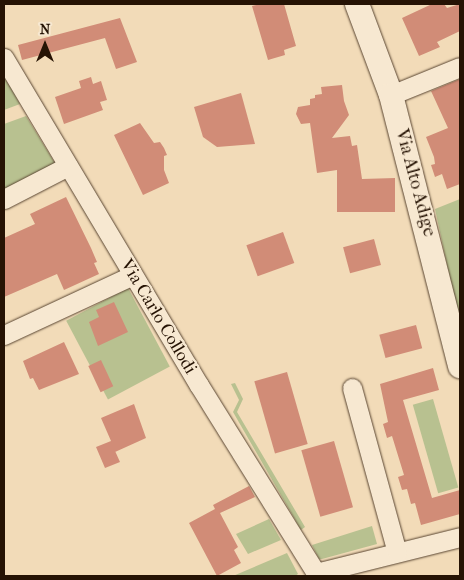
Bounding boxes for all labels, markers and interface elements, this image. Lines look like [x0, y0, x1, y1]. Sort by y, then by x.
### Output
north arrow [20, 20, 70, 70]
text: N [40, 21, 50, 38]
street label: Via Alto Adige [390, 127, 440, 239]
street label: Via Carlo Collodi [115, 256, 201, 378]

